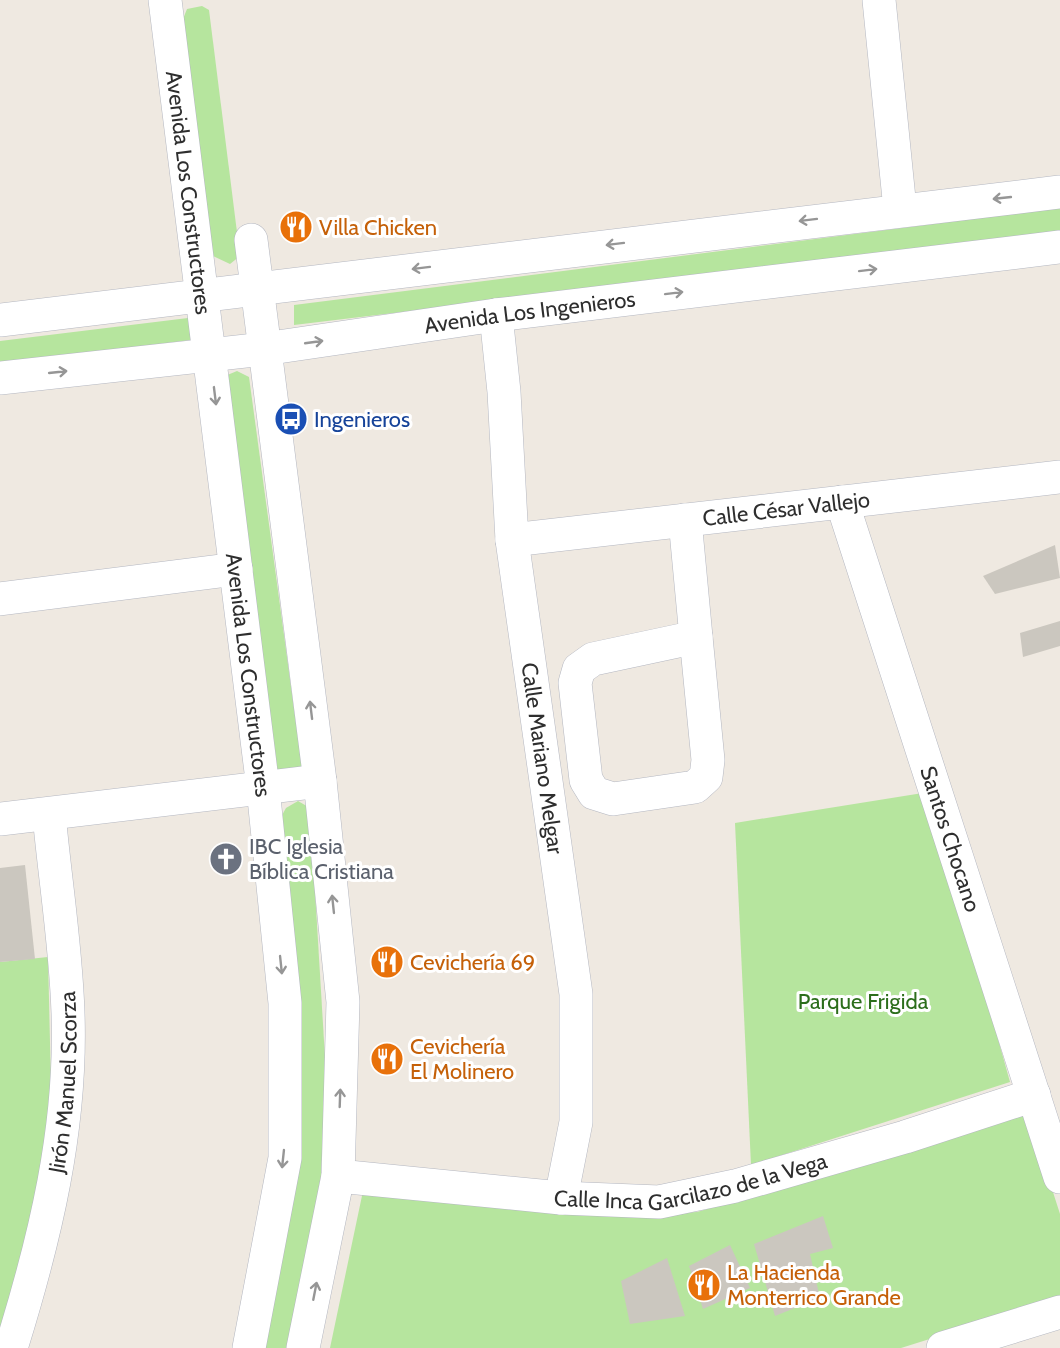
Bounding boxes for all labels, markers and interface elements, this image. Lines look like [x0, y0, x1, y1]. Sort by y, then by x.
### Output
street label: Avenida Los Constructores [160, 69, 217, 316]
one-way arrow [992, 193, 1012, 204]
restaurant icon: Villa Chicken [278, 209, 314, 245]
place label: Villa Chicken [319, 214, 437, 241]
one-way arrow [799, 215, 819, 226]
one-way arrow [605, 239, 625, 250]
one-way arrow [412, 263, 431, 274]
one-way arrow [857, 264, 877, 275]
street label: Avenida Los Ingenieros [422, 285, 637, 339]
one-way arrow [664, 288, 684, 299]
one-way arrow [304, 336, 324, 347]
one-way arrow [48, 366, 68, 377]
one-way arrow [209, 385, 220, 405]
bus stop icon: Ingenieros [273, 401, 309, 437]
place label: Ingenieros [314, 406, 410, 433]
street label: Calle César Vallejo [701, 485, 871, 531]
street label: Avenida Los Constructores [220, 551, 277, 798]
street label: Calle Mariano Melgar [516, 661, 570, 856]
one-way arrow [305, 700, 316, 720]
street label: Santos Chocano [915, 763, 987, 915]
place label: IBC Iglesia Bíblica Cristiana [249, 833, 394, 885]
church icon: IBC Iglesia Bíblica Cristiana [208, 841, 244, 877]
one-way arrow [327, 894, 338, 914]
restaurant icon: Cevichería 69 [369, 944, 405, 980]
place label: Cevichería 69 [410, 949, 535, 976]
one-way arrow [276, 954, 287, 974]
park label: Parque Frigida [798, 988, 929, 1015]
street label: Jirón Manuel Scorza [42, 990, 82, 1176]
place label: Cevichería El Molinero [410, 1033, 514, 1085]
restaurant icon: Cevichería El Molinero [369, 1041, 405, 1077]
one-way arrow [334, 1088, 346, 1108]
street label: Calle Inca Garcilazo de la Vega [553, 1147, 830, 1216]
one-way arrow [278, 1149, 289, 1169]
place label: La Hacienda Monterrico Grande [727, 1259, 901, 1311]
restaurant icon: La Hacienda Monterrico Grande [686, 1267, 722, 1303]
one-way arrow [310, 1281, 321, 1301]

